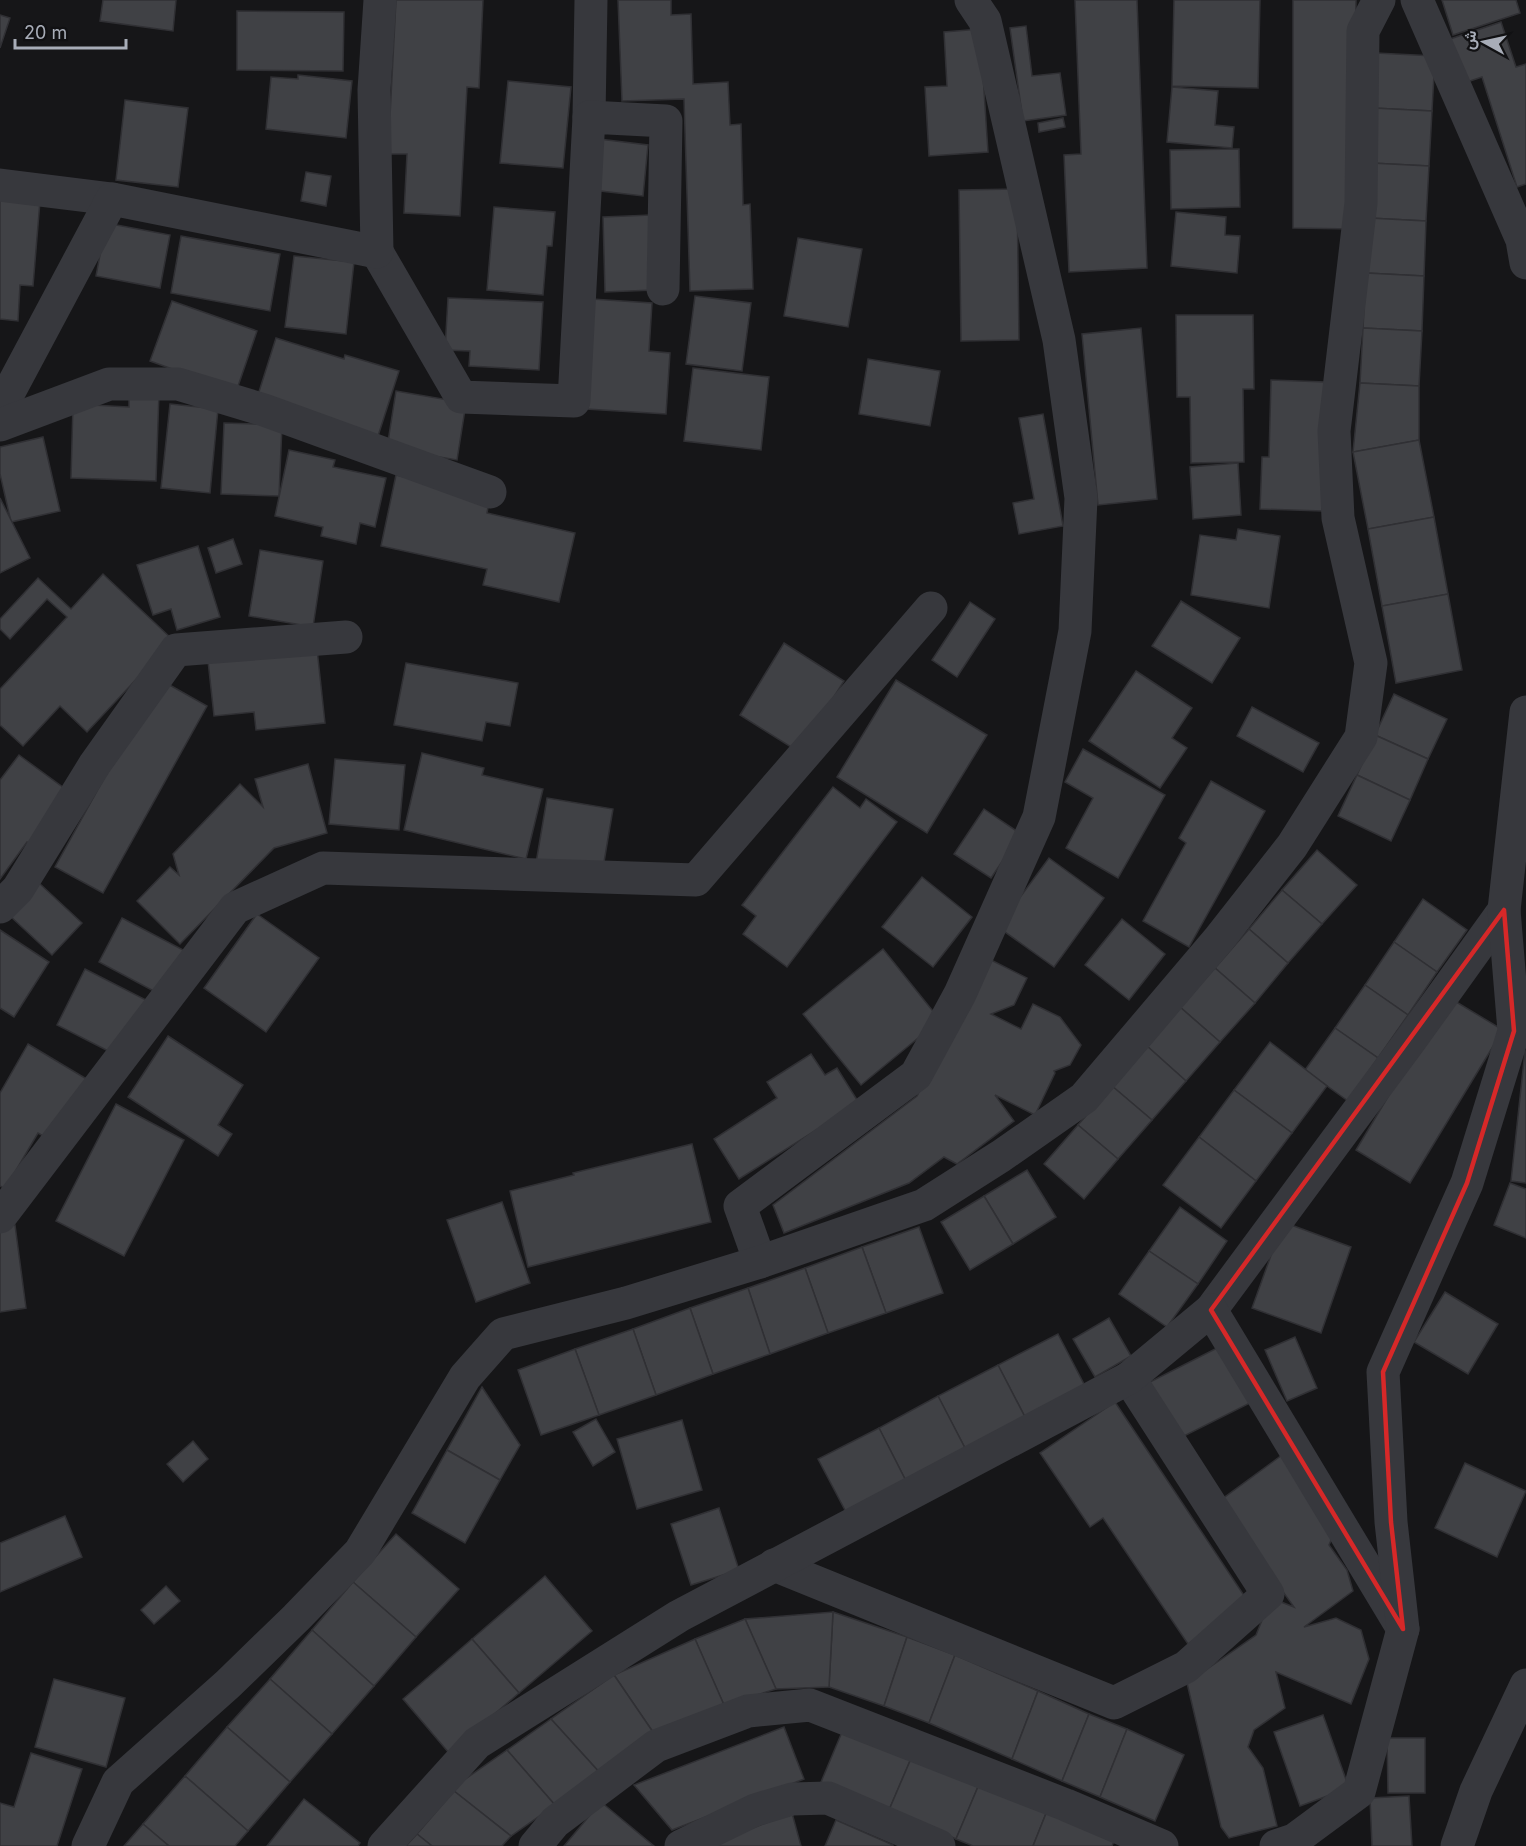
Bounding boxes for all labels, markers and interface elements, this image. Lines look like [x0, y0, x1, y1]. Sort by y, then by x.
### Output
scale bar [15, 12, 126, 50]
north arrow [1454, 12, 1514, 72]
text: 20 m [24, 22, 67, 43]
text: ش [1458, 29, 1480, 51]

